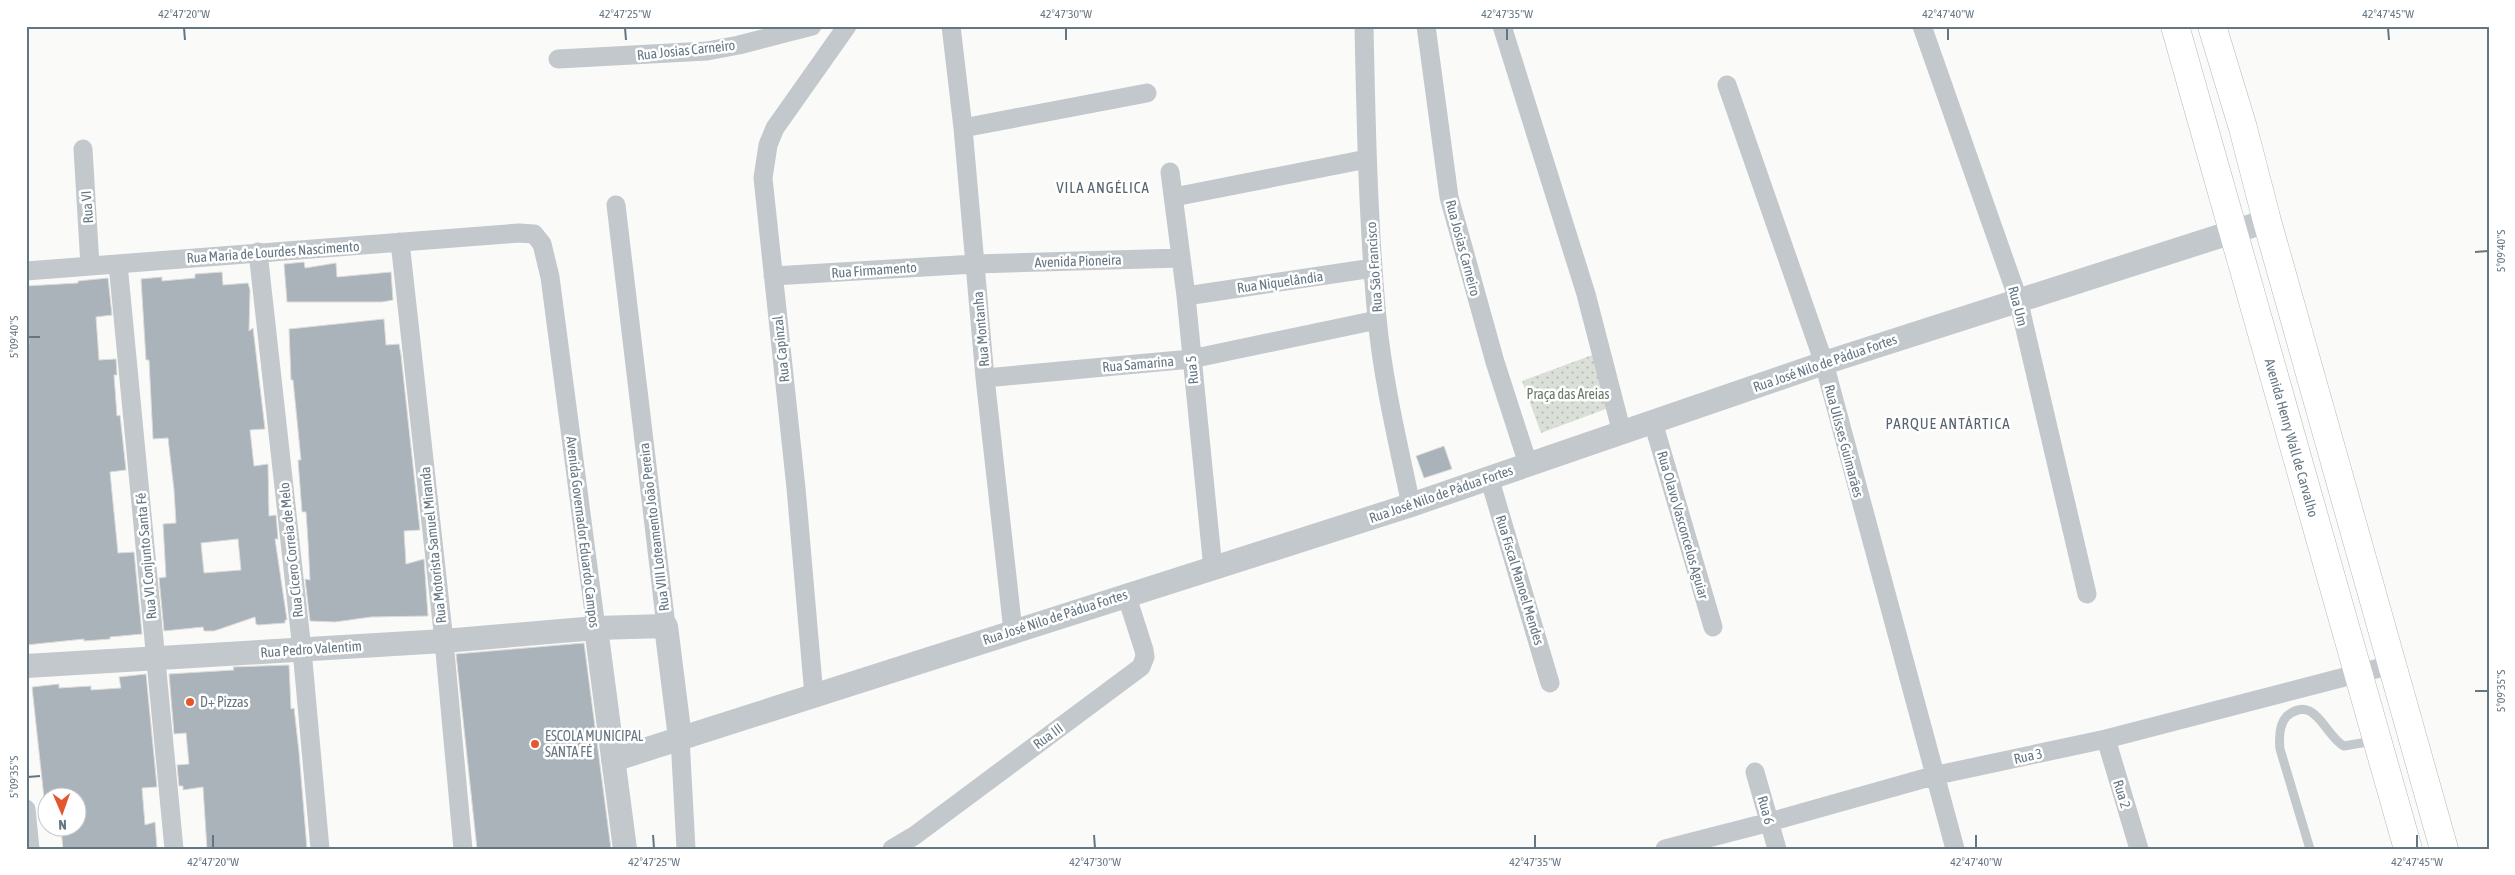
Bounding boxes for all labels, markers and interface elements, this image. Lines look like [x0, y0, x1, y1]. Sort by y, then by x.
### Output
text: 42°47'20"W [158, 7, 210, 21]
text: 42°47'25"W [599, 7, 651, 21]
text: 42°47'30"W [1040, 7, 1092, 21]
text: 42°47'35"W [1481, 7, 1533, 21]
text: 42°47'40"W [1922, 7, 1974, 21]
text: 42°47'45"W [2362, 7, 2414, 21]
street label: Rua Josias Carneiro [636, 37, 736, 63]
district label: VILA ANGÉLICA [1056, 179, 1150, 196]
street label: Rua VI [78, 190, 96, 224]
street label: Rua Josias Carneiro [1442, 198, 1484, 298]
street label: Rua São Francisco [1363, 221, 1385, 313]
text: 5°09'40"S [2494, 230, 2508, 272]
street label: Rua Maria de Lourdes Nascimento [186, 238, 360, 266]
street label: Avenida Pioneira [1034, 251, 1122, 271]
street label: Rua Firmamento [831, 259, 917, 281]
street label: Rua Niquelândia [1236, 268, 1324, 296]
street label: Rua Um [2005, 284, 2031, 328]
street label: Rua Montanha [970, 291, 992, 367]
street label: Rua Capinzal [770, 315, 792, 383]
text: 5°09'40"S [7, 316, 21, 358]
street label: Rua José Nilo de Pádua Fortes [1751, 331, 1899, 395]
street label: Rua Samarina [1102, 353, 1174, 375]
street label: Rua 5 [1183, 355, 1201, 385]
street label: Avenida Henry Wall de Carvalho [2262, 357, 2322, 519]
street label: Rua Ulisses Guimarães [1821, 383, 1867, 499]
park label: Praça das Areias [1527, 386, 1609, 402]
district label: PARQUE ANTÁRTICA [1885, 415, 2011, 432]
street label: Avenida Governador Eduardo Campos [563, 435, 603, 629]
street label: Rua VIII Loteamento João Pereira [636, 442, 672, 612]
street label: Rua Olavo Vasconcelos Aguiar [1654, 449, 1712, 602]
street label: Rua José Nilo de Pádua Fortes [1367, 462, 1515, 526]
street label: Rua Motorista Samuel Miranda [417, 466, 449, 624]
street label: Rua Cícero Correia de Melo [276, 482, 306, 618]
street label: Rua VI Conjunto Santa Fé [133, 492, 159, 620]
street label: Rua Fiscal Manoel Mendes [1493, 513, 1547, 647]
street label: Rua José Nilo de Pádua Fortes [981, 586, 1129, 648]
street label: Rua Pedro Valentim [260, 637, 362, 661]
text: 5°09'35"S [2494, 670, 2508, 712]
place label: D+ Pizzas [200, 694, 248, 710]
marker: D+ Pizzas [184, 696, 196, 708]
street label: Rua III [1030, 720, 1066, 752]
place label: ESCOLA MUNICIPAL SANTA FÉ [545, 728, 644, 760]
marker: ESCOLA MUNICIPAL SANTA FÉ [529, 738, 541, 750]
street label: Rua 3 [2012, 745, 2044, 767]
text: 5°09'35"S [7, 756, 21, 798]
street label: Rua 2 [2110, 778, 2134, 810]
north arrow [38, 788, 88, 838]
street label: Rua 6 [1754, 794, 1778, 826]
text: N [58, 817, 67, 833]
text: 42°47'20"W [187, 855, 239, 869]
text: 42°47'25"W [628, 855, 680, 869]
text: 42°47'30"W [1069, 855, 1121, 869]
text: 42°47'35"W [1509, 855, 1561, 869]
text: 42°47'40"W [1950, 855, 2002, 869]
text: 42°47'45"W [2391, 855, 2443, 869]

